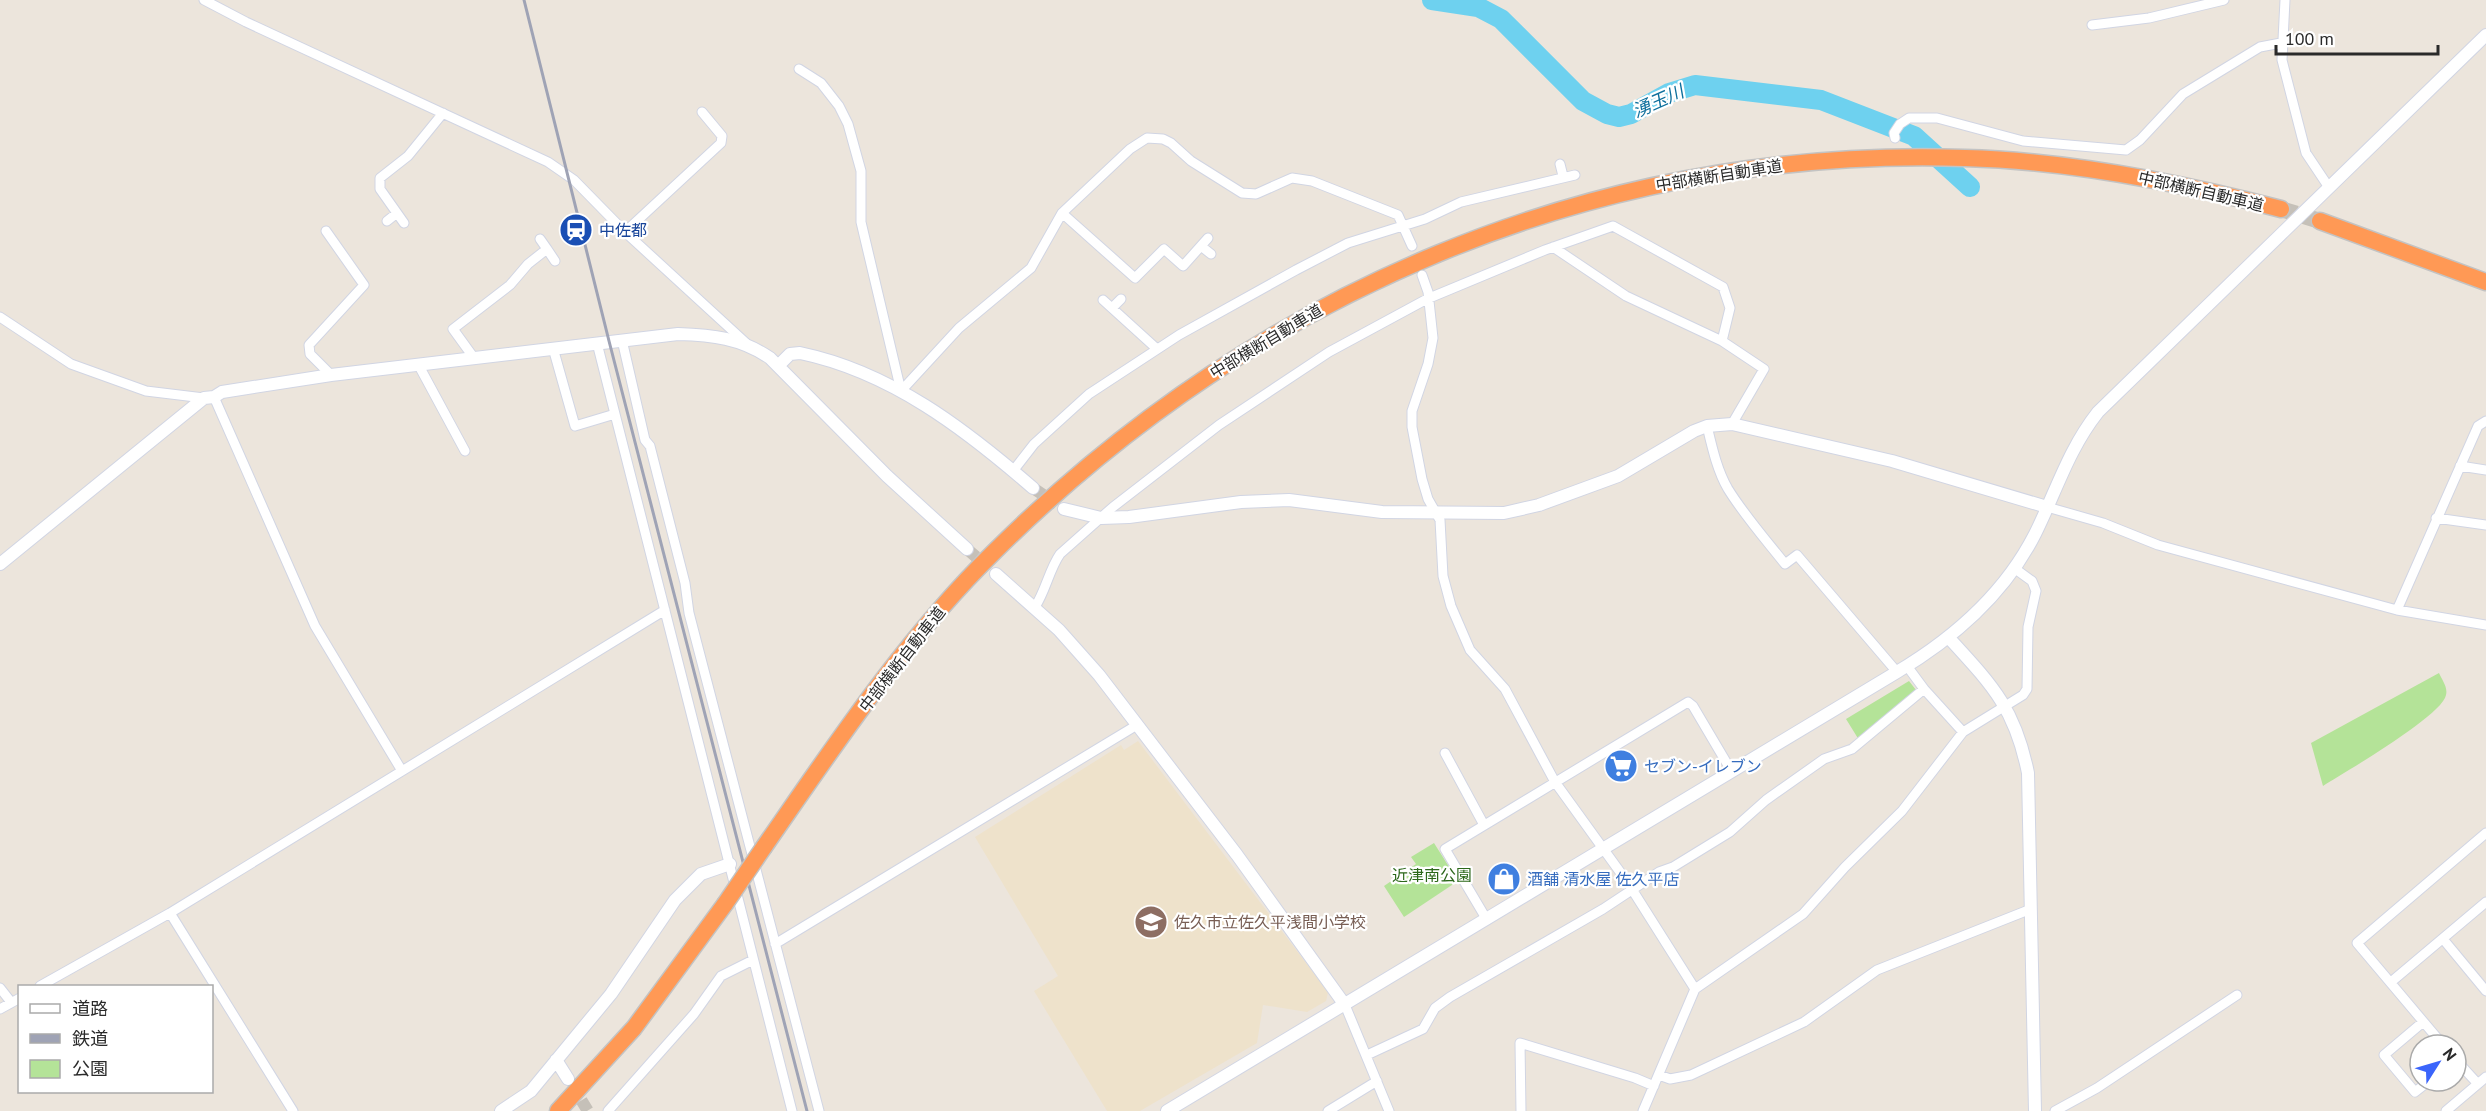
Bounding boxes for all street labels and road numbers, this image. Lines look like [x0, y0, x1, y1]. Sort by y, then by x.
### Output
street label: 中部横断自動車道 [1654, 155, 1784, 195]
street label: 中部横断自動車道 [2136, 167, 2266, 215]
street label: 中部横断自動車道 [1206, 299, 1326, 383]
street label: 中部横断自動車道 [855, 602, 949, 716]

